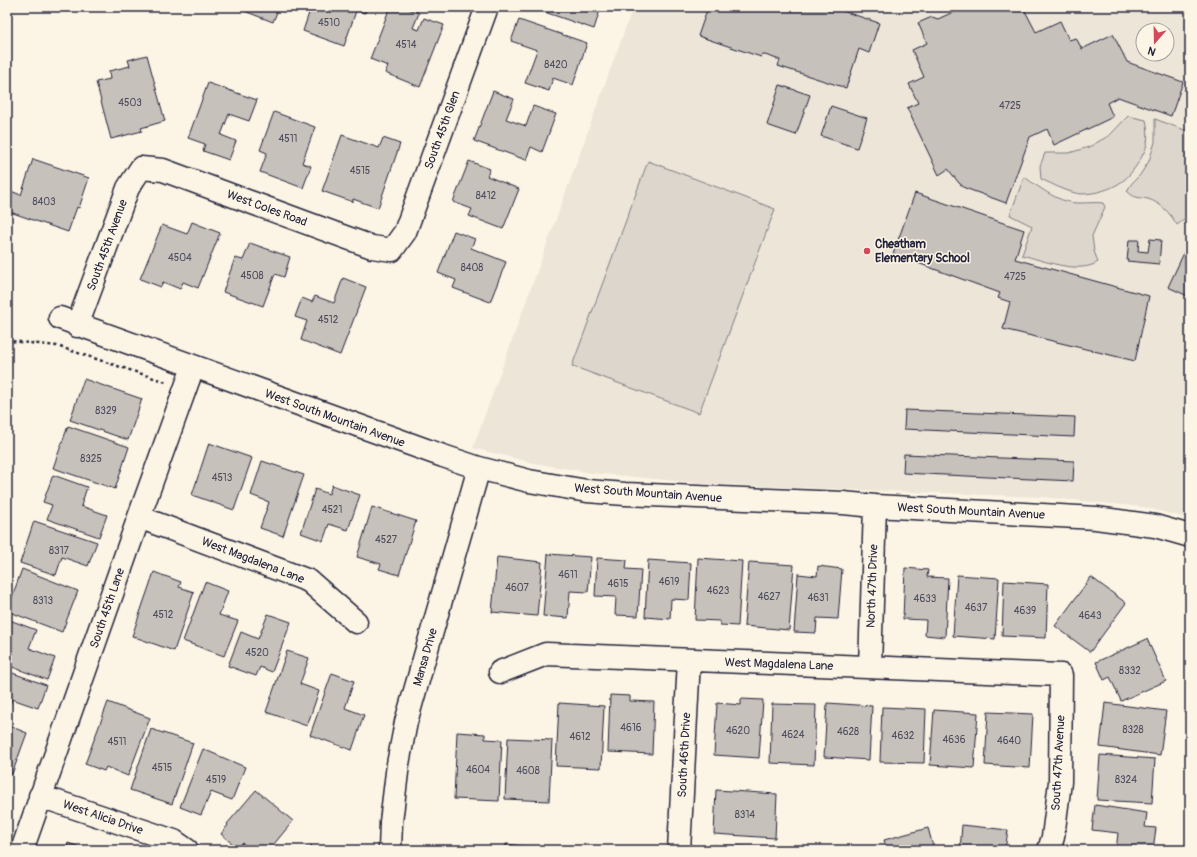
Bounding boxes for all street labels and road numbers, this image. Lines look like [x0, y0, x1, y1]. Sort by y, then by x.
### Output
street label: South 45th Glen [421, 89, 464, 171]
street label: West Coles Road [225, 187, 309, 230]
street label: South 45th Avenue [84, 197, 131, 293]
street label: West South Mountain Avenue [263, 386, 407, 451]
street label: West South Mountain Avenue [574, 481, 722, 506]
street label: West South Mountain Avenue [897, 500, 1045, 523]
street label: West Magdalena Lane [199, 534, 306, 587]
street label: North 47th Drive [864, 544, 881, 628]
street label: South 45th Lane [87, 566, 128, 650]
street label: Mansa Drive [410, 626, 441, 688]
street label: West Magdalena Lane [724, 655, 834, 674]
street label: South 46th Drive [675, 712, 694, 798]
street label: South 47th Avenue [1049, 715, 1069, 811]
street label: West Alicia Drive [61, 797, 145, 838]

